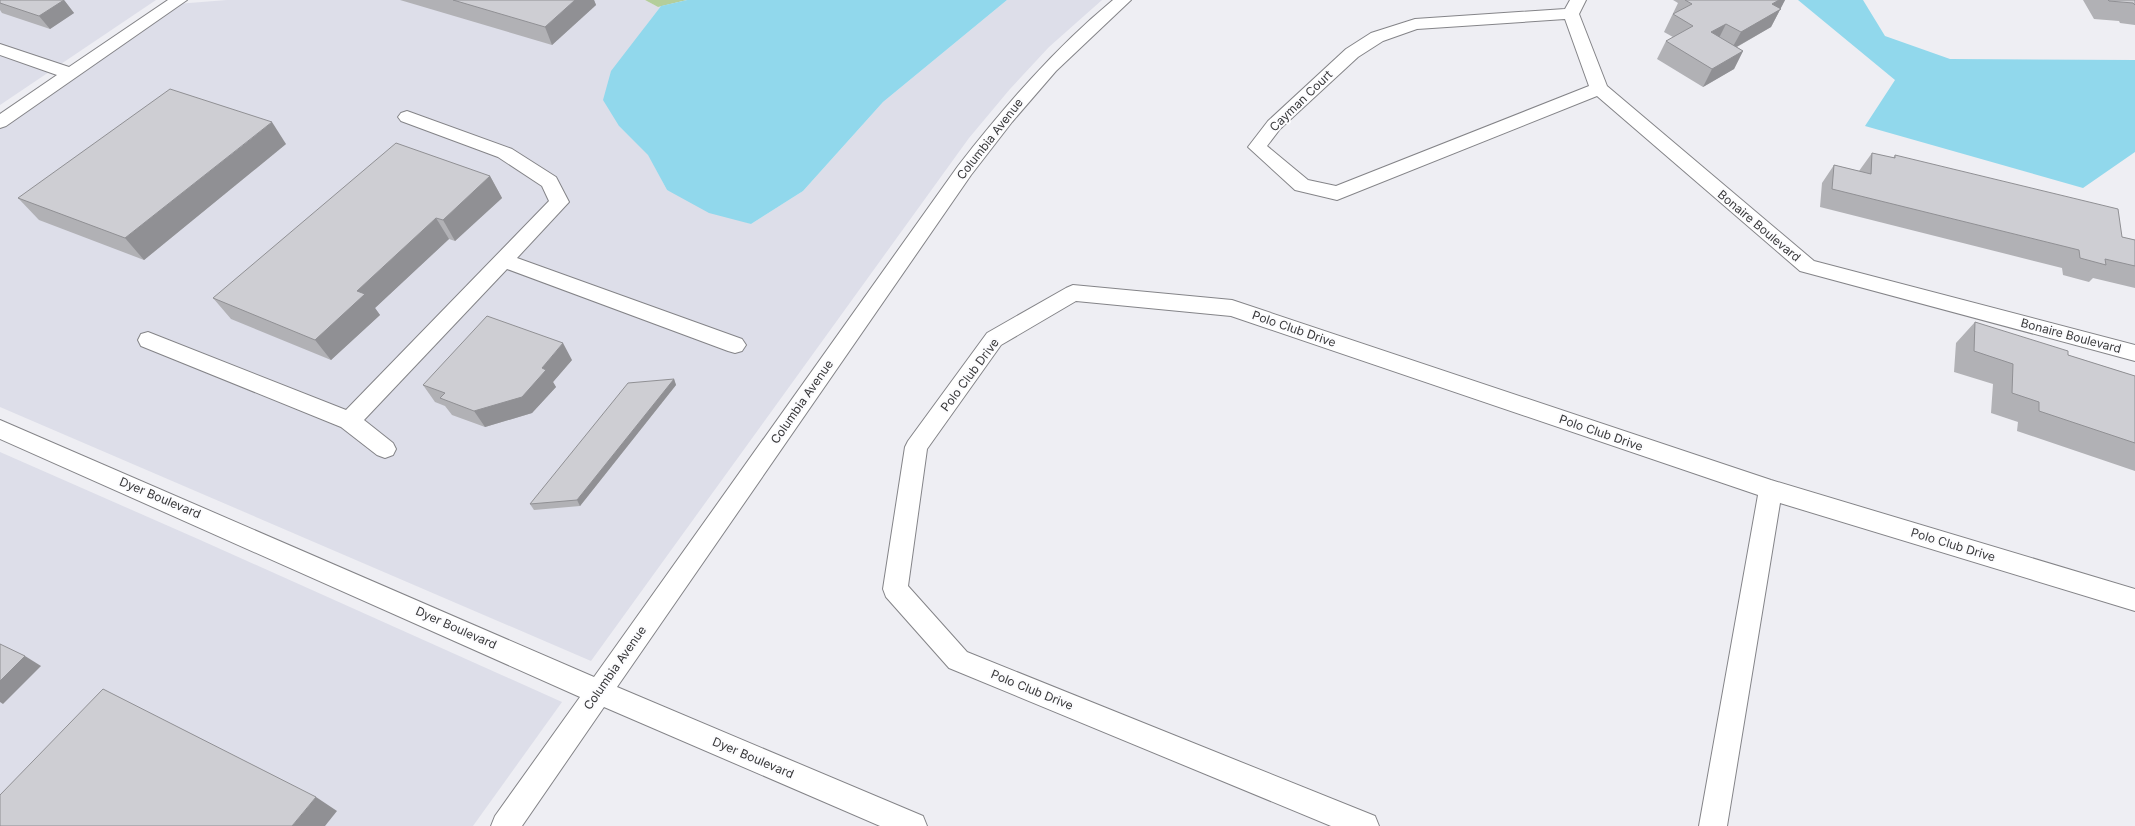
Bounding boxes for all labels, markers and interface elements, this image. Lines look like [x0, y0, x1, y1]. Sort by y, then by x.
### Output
street label: Cayman Court [1266, 67, 1335, 134]
street label: Columbia Avenue [953, 95, 1026, 182]
street label: Bonaire Boulevard [1715, 187, 1804, 265]
street label: Polo Club Drive [1250, 307, 1338, 350]
street label: Bonaire Boulevard [2019, 315, 2123, 356]
street label: Polo Club Drive [937, 335, 1002, 414]
street label: Columbia Avenue [767, 357, 836, 447]
street label: Polo Club Drive [1557, 411, 1645, 454]
street label: Dyer Boulevard [117, 474, 203, 521]
street label: Polo Club Drive [1909, 525, 1997, 564]
street label: Dyer Boulevard [413, 603, 499, 652]
street label: Columbia Avenue [580, 623, 649, 713]
street label: Polo Club Drive [989, 666, 1076, 713]
street label: Dyer Boulevard [710, 734, 796, 781]

